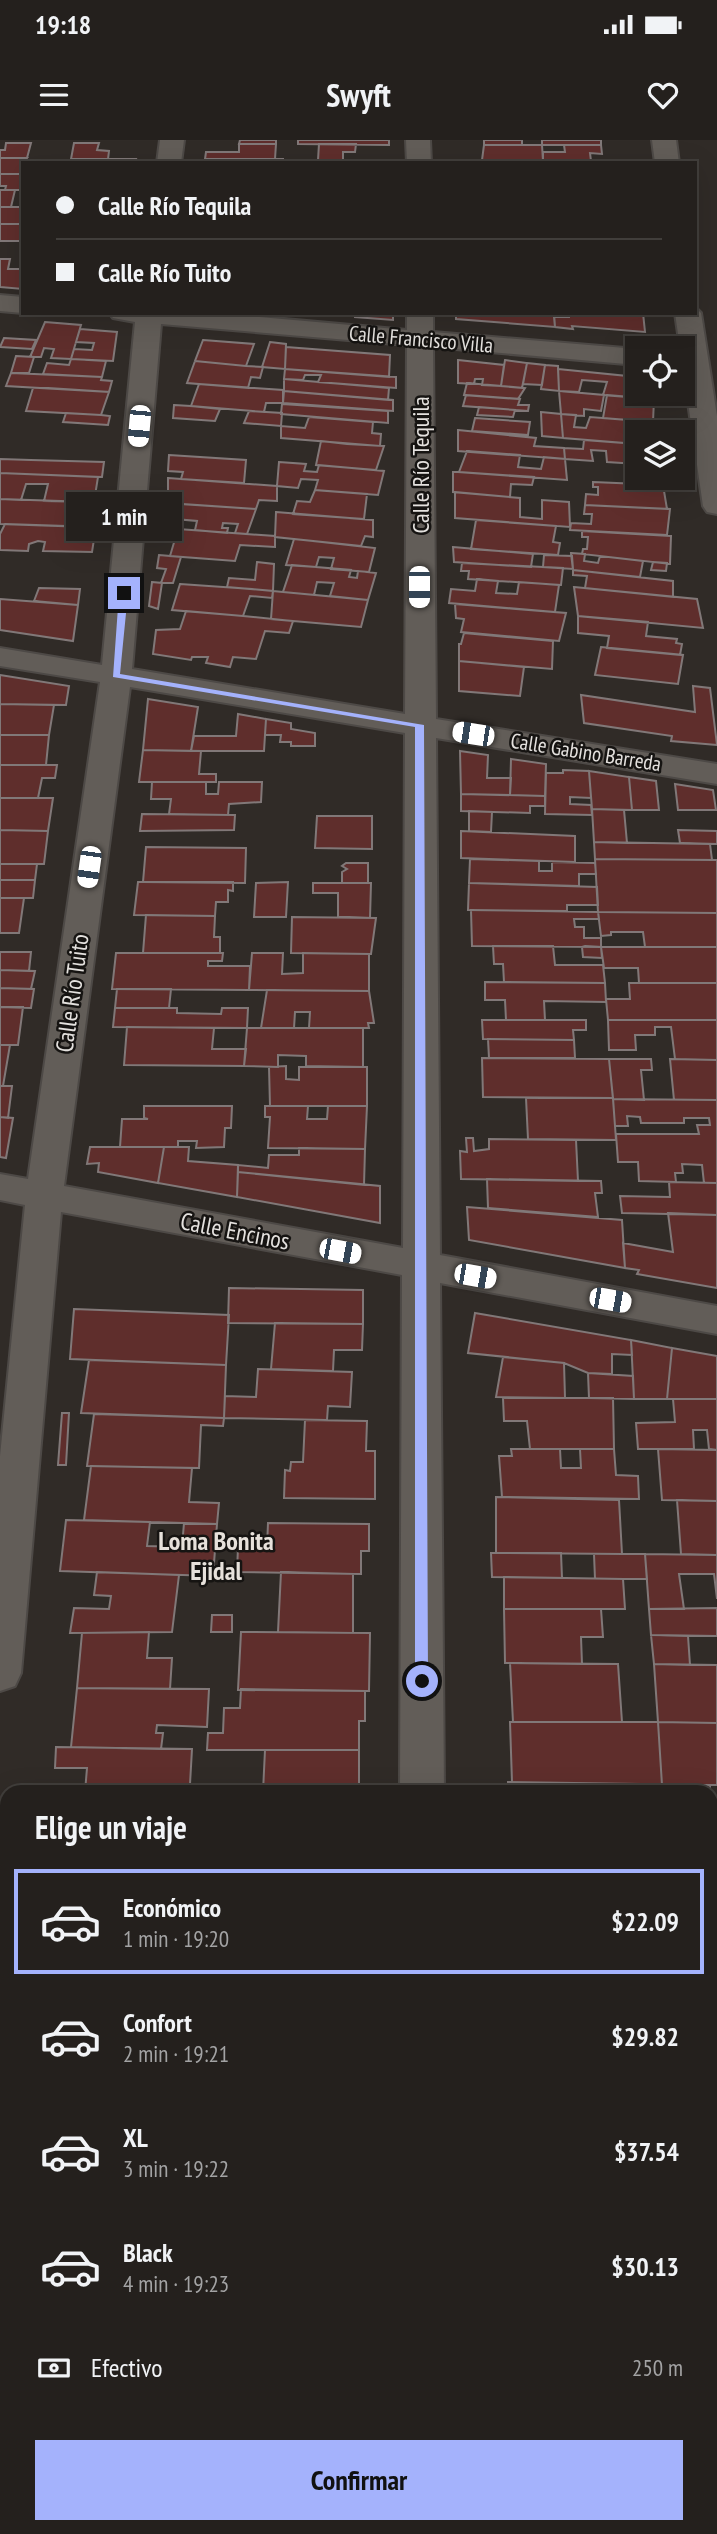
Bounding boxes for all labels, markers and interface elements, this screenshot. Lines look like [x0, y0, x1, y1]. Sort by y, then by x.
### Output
text: 19:18 [35, 8, 91, 41]
text: Swyft [326, 74, 391, 116]
icon: menu [35, 76, 73, 114]
icon: heart [644, 76, 682, 114]
text: Calle Río Tequila [98, 189, 251, 222]
text: Calle Río Tuito [98, 256, 231, 289]
street label: Calle Francisco Villa [348, 319, 494, 359]
map controls [625, 336, 695, 490]
button: locate [625, 336, 695, 406]
street label: Calle Río Tequila [405, 396, 436, 534]
car [127, 404, 152, 448]
button: layers [625, 420, 695, 490]
callout: 1 min [66, 491, 182, 540]
text: 1 min [101, 502, 147, 531]
car [409, 566, 430, 608]
route end [108, 577, 140, 609]
car [451, 720, 496, 748]
street label: Calle Gabino Barreda [509, 727, 663, 777]
car [76, 845, 103, 889]
street label: Calle Río Tuito [48, 932, 96, 1054]
street label: Calle Encinos [178, 1205, 292, 1257]
car [318, 1237, 363, 1265]
car [453, 1262, 498, 1290]
car [588, 1286, 633, 1314]
district label: Loma Bonita Ejidal [158, 1524, 274, 1587]
route start [406, 1665, 438, 1697]
text: Elige un viaje [35, 1806, 187, 1848]
icon: car [39, 1890, 102, 1953]
text: Económico [123, 1891, 221, 1924]
text: $22.09 [611, 1905, 679, 1938]
text: 1 min · 19:20 [123, 1924, 229, 1953]
icon: car [39, 2005, 102, 2068]
text: Confort [123, 2006, 192, 2039]
text: $29.82 [611, 2020, 679, 2053]
text: 2 min · 19:21 [123, 2039, 229, 2068]
icon: car [39, 2120, 102, 2183]
text: XL [123, 2121, 148, 2154]
text: $37.54 [614, 2135, 679, 2168]
text: 3 min · 19:22 [123, 2154, 229, 2183]
icon: car [39, 2235, 102, 2298]
text: Black [123, 2236, 173, 2269]
text: $30.13 [611, 2250, 679, 2283]
text: 4 min · 19:23 [123, 2269, 229, 2298]
icon: cash [35, 2349, 73, 2387]
text: Efectivo [91, 2351, 163, 2384]
text: 250 m [632, 2353, 683, 2382]
button: Confirmar [35, 2440, 683, 2520]

